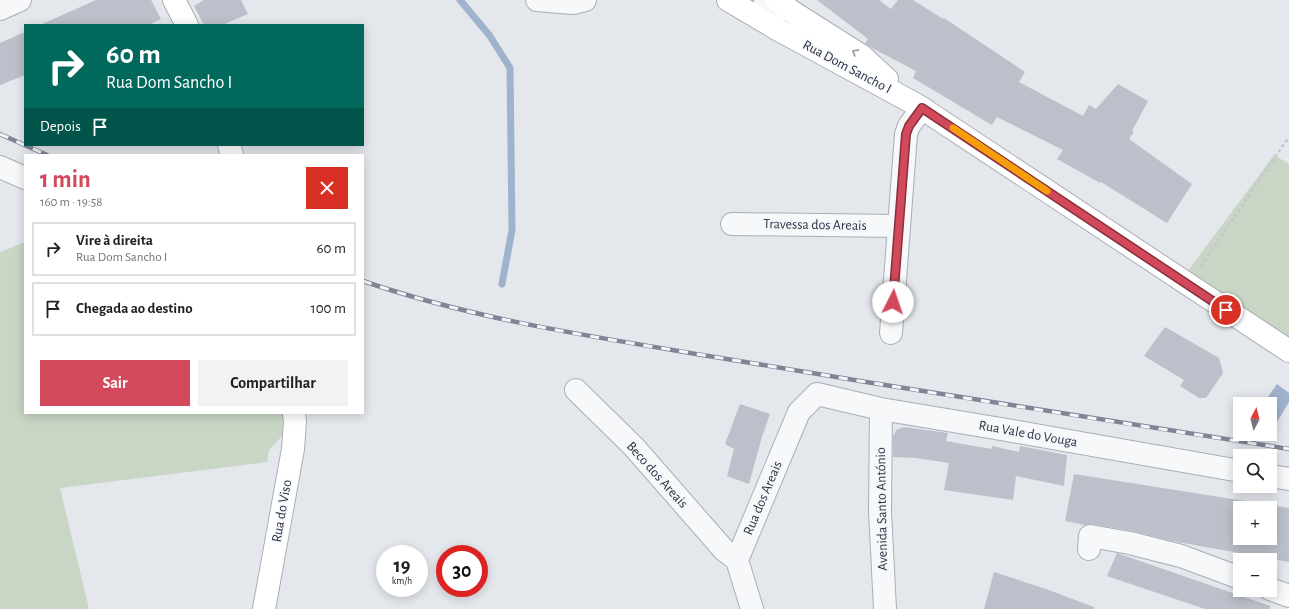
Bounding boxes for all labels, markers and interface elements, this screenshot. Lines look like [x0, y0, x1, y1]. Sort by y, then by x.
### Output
street label: Rua Dom Sancho I [800, 38, 894, 96]
icon: right [40, 40, 92, 92]
text: 60 m [106, 41, 161, 69]
one-way arrow [852, 49, 859, 57]
text: Rua Dom Sancho I [106, 74, 232, 92]
icon: arrive [89, 116, 111, 138]
text: Depois [40, 119, 81, 134]
button: close [306, 167, 348, 209]
text: 1 min [40, 168, 91, 192]
text: 160 m · 19:58 [40, 196, 102, 209]
street label: Travessa dos Areais [763, 217, 867, 233]
text: Vire à direita [76, 233, 153, 248]
icon: right [42, 238, 64, 260]
text: 60 m [317, 241, 346, 256]
text: Rua Dom Sancho I [76, 251, 167, 264]
position arrow [872, 281, 914, 323]
pin [1209, 293, 1243, 327]
icon: arrive [42, 298, 64, 320]
icon: arrive [1215, 299, 1237, 321]
text: Chegada ao destino [76, 301, 193, 316]
text: 100 m [311, 301, 346, 316]
button: Sair [40, 360, 190, 406]
button: Compartilhar [198, 360, 348, 406]
north arrow [1233, 397, 1277, 441]
map controls [1233, 397, 1277, 597]
street label: Rua Vale do Vouga [978, 418, 1079, 450]
street label: Beco dos Areais [624, 439, 690, 511]
street label: Avenida Santo António [874, 447, 890, 571]
button: search [1233, 449, 1277, 493]
street label: Rua dos Areais [741, 459, 785, 537]
street label: Rua do Viso [270, 479, 294, 543]
button: + [1233, 501, 1277, 545]
speed limit sign: 30 [436, 545, 488, 597]
button: − [1233, 553, 1277, 597]
text: 19 [394, 556, 410, 576]
text: km/h [392, 576, 412, 586]

